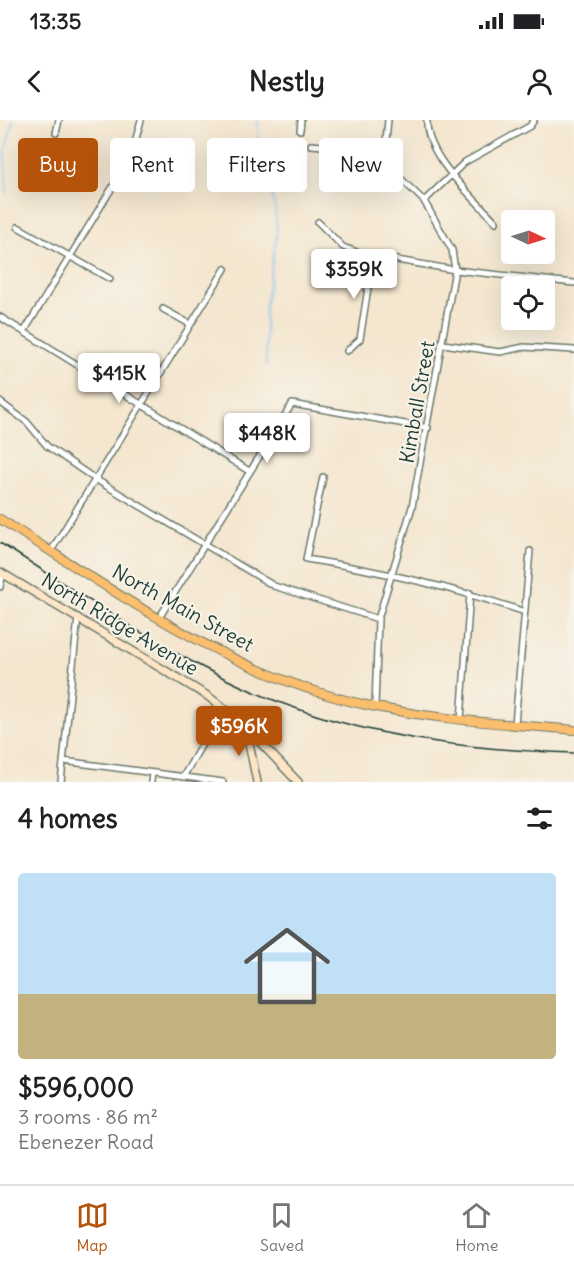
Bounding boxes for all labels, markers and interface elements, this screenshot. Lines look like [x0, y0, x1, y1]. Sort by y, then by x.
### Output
text: 13:35 [30, 7, 81, 35]
text: Nestly [249, 64, 325, 98]
icon: back [18, 65, 51, 98]
icon: person [523, 65, 556, 98]
chip: Buy [18, 138, 98, 192]
chip: Rent [110, 138, 195, 192]
chip: Filters [207, 138, 307, 192]
chip: New [319, 138, 403, 192]
north arrow [501, 210, 555, 264]
map controls [501, 210, 555, 330]
pin: $359K [312, 249, 396, 300]
text: $359K [325, 256, 383, 281]
button: locate [501, 276, 555, 330]
street label: Kimball Street [393, 338, 440, 465]
pin: $415K [77, 353, 161, 404]
text: $415K [92, 360, 146, 385]
pin: $448K [225, 413, 309, 464]
text: $448K [238, 420, 296, 445]
street label: North Main Street [108, 558, 259, 657]
street label: North Ridge Avenue [37, 567, 203, 680]
pin: $596K [197, 706, 281, 757]
text: $596K [210, 713, 268, 738]
text: 4 homes [18, 802, 117, 835]
icon: filters [523, 802, 556, 835]
icon: home [233, 912, 341, 1020]
text: $596,000 [18, 1071, 134, 1104]
text: 3 rooms · 86 m² [18, 1104, 158, 1129]
text: Ebenezer Road [18, 1129, 154, 1154]
tab: Map [76, 1199, 109, 1255]
tab: Saved [260, 1199, 304, 1255]
tab: Home [455, 1199, 498, 1255]

